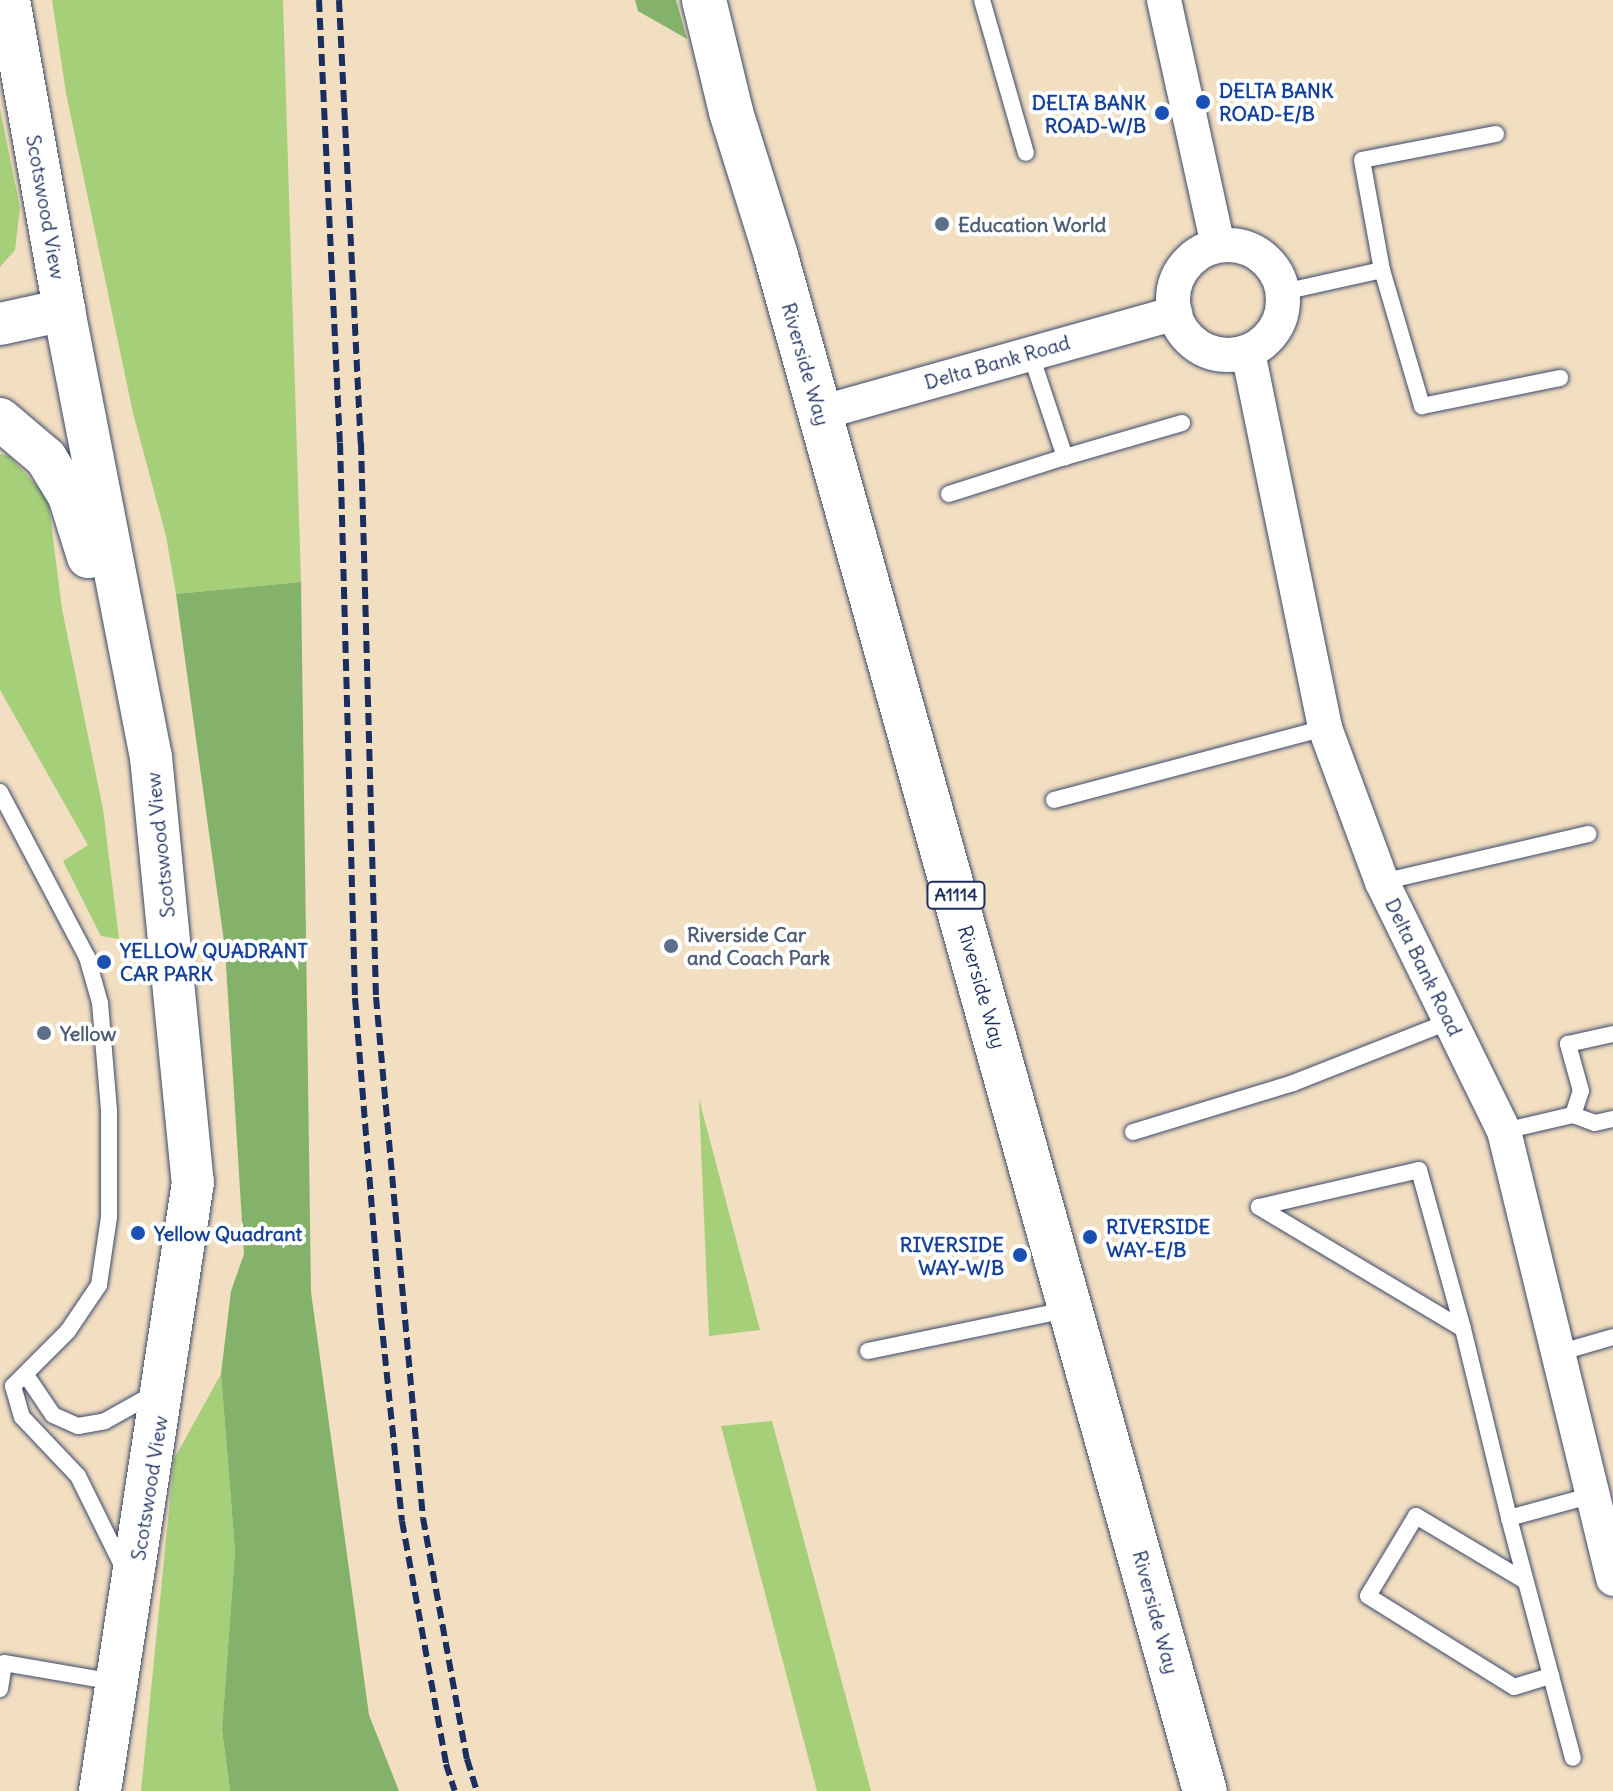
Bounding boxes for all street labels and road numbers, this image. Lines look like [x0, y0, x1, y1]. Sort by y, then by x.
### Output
street label: Scotswood View [21, 133, 71, 281]
street label: Riverside Way [777, 300, 835, 428]
street label: Delta Bank Road [921, 330, 1073, 394]
street label: Scotswood View [140, 771, 180, 919]
road number: A1114 [926, 881, 986, 909]
street label: Delta Bank Road [1380, 894, 1468, 1040]
street label: Riverside Way [953, 923, 1011, 1051]
street label: Scotswood View [126, 1414, 172, 1562]
street label: Riverside Way [1128, 1548, 1184, 1676]

